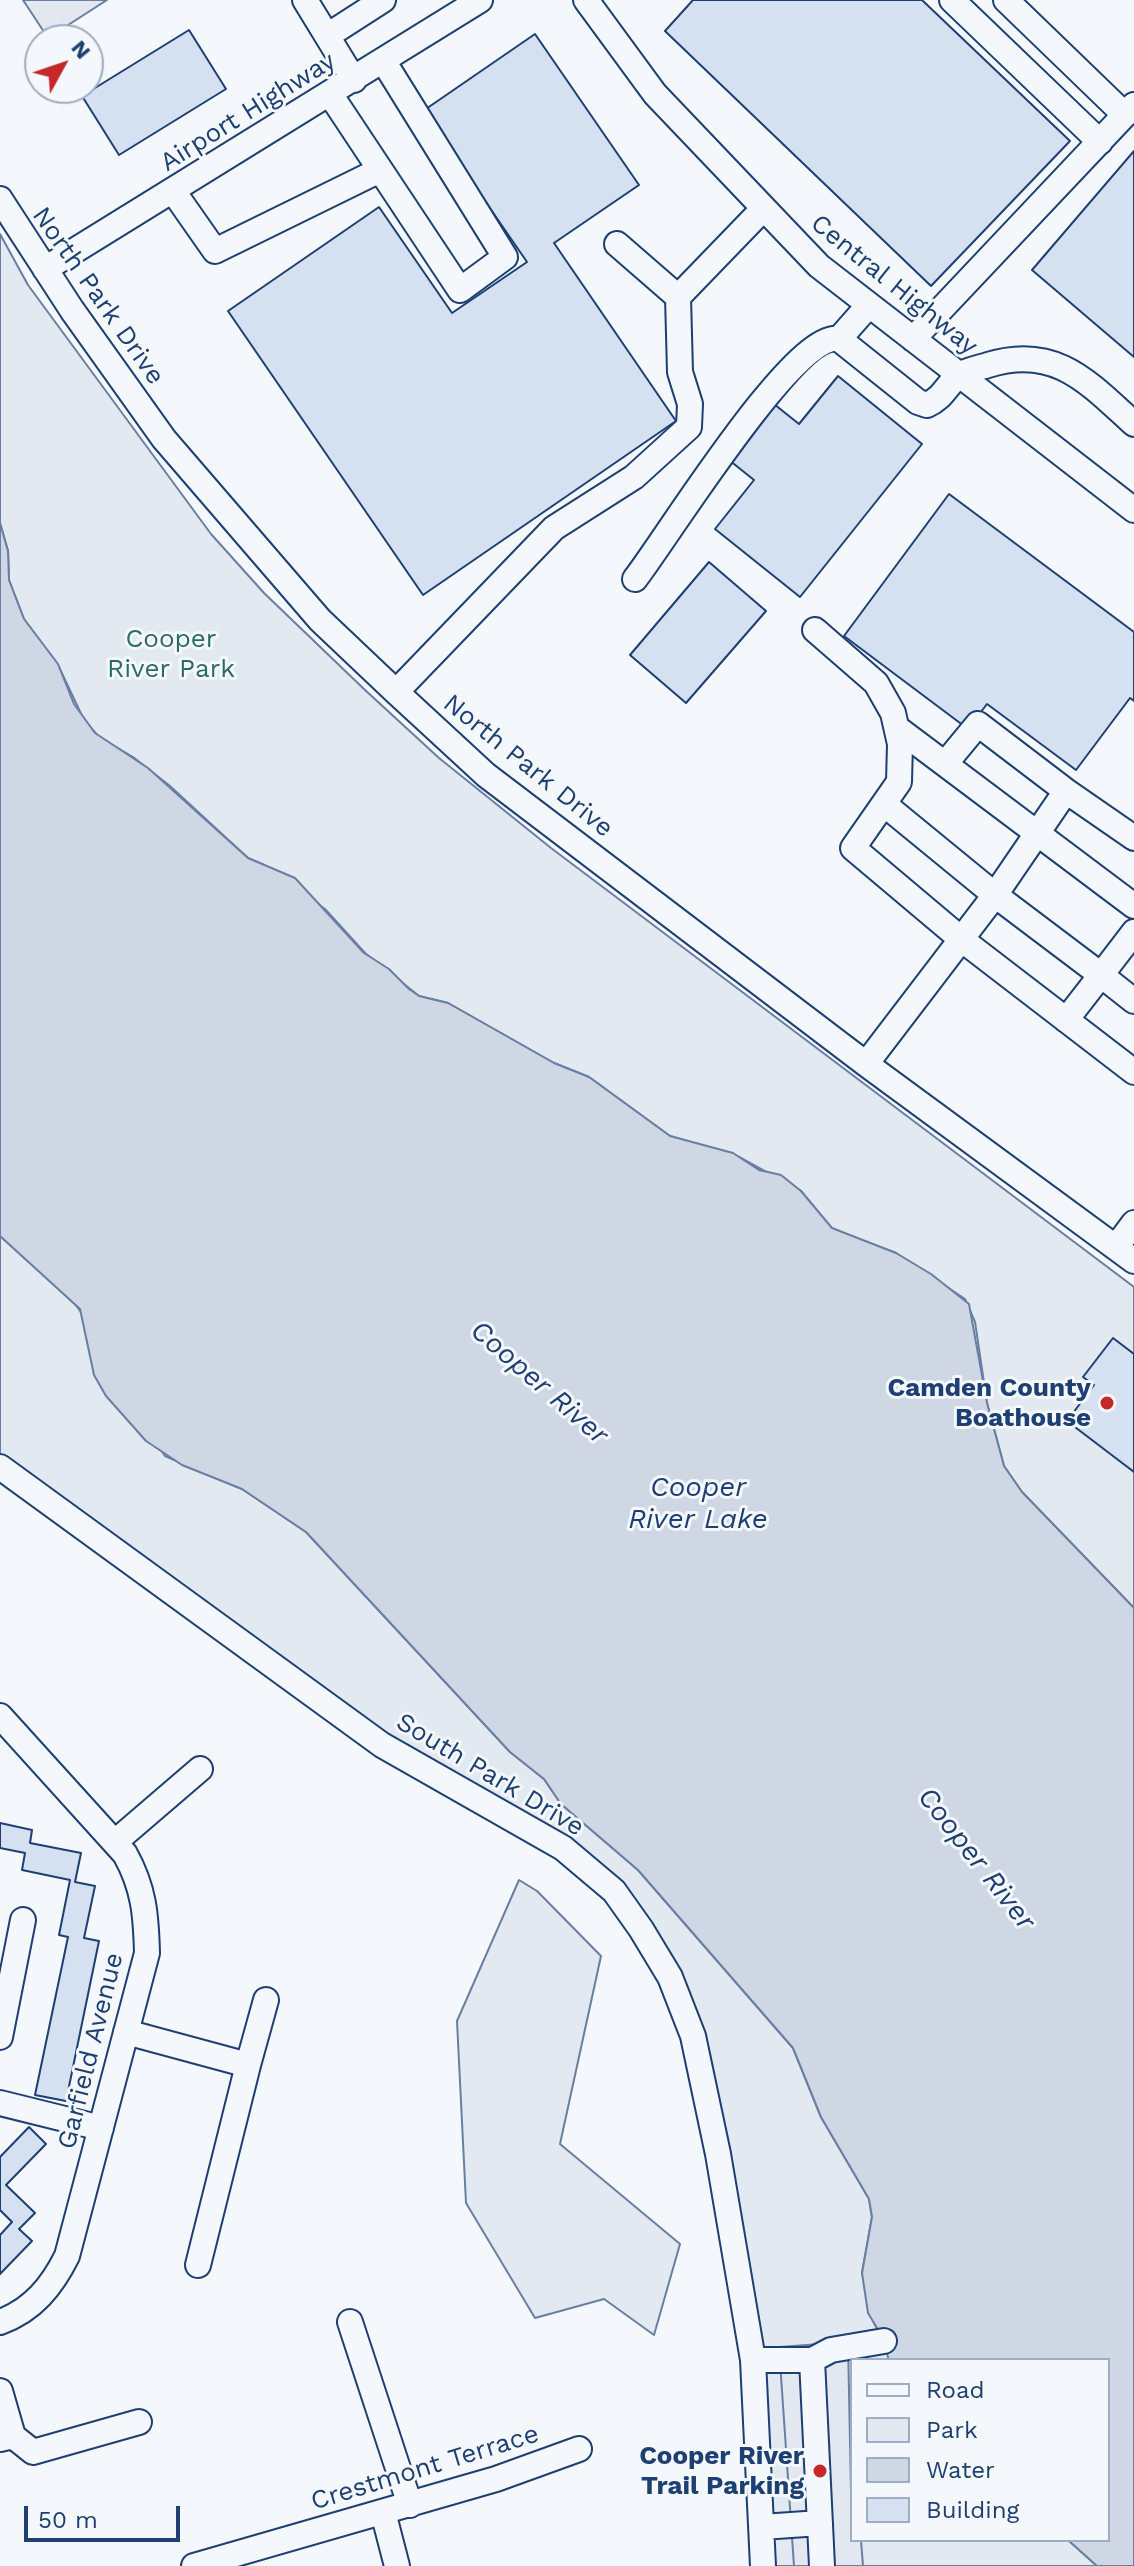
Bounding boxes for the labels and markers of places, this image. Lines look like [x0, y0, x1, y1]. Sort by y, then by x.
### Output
place label: Camden County Boathouse [887, 1372, 1091, 1434]
marker: Camden County Boathouse [1098, 1394, 1116, 1412]
place label: Cooper River Trail Parking [639, 2440, 804, 2502]
marker: Cooper River Trail Parking [811, 2462, 829, 2480]

